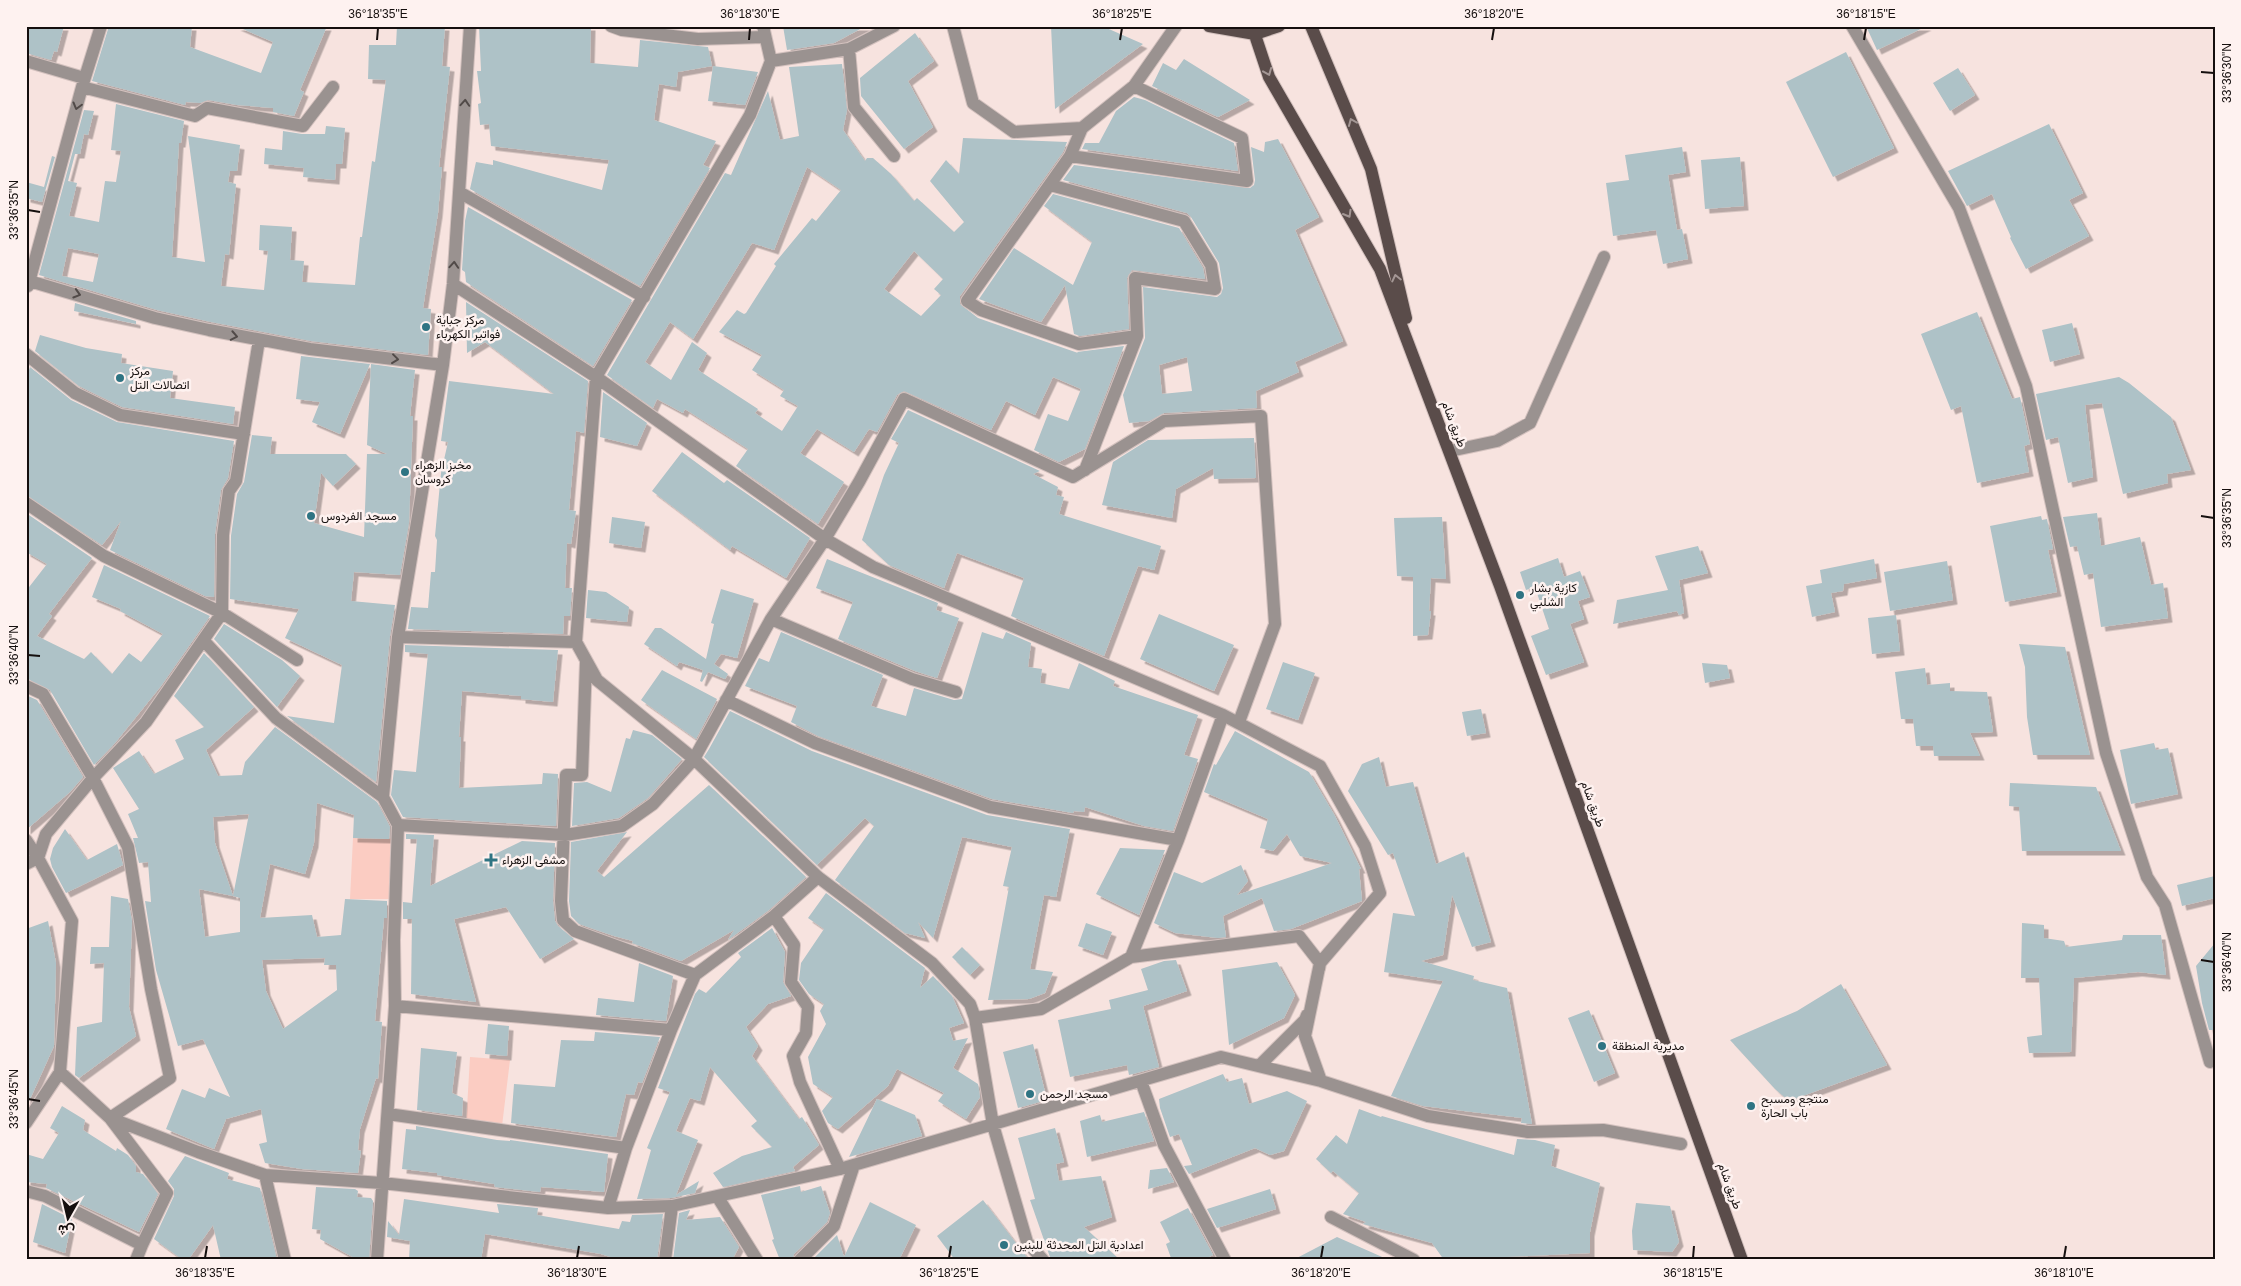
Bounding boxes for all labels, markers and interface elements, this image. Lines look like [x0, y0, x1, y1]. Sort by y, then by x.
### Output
text: 36°18'35"E [348, 7, 408, 21]
text: 36°18'30"E [720, 7, 780, 21]
text: 36°18'25"E [1092, 7, 1152, 21]
text: 36°18'20"E [1464, 7, 1524, 21]
text: 36°18'15"E [1836, 7, 1896, 21]
text: 33°36'30"N [2220, 43, 2234, 103]
one-way arrow [1262, 67, 1272, 76]
one-way arrow [460, 98, 471, 106]
one-way arrow [72, 102, 83, 111]
one-way arrow [1347, 118, 1358, 127]
text: 33°36'35"N [7, 180, 21, 240]
one-way arrow [1342, 208, 1352, 217]
one-way arrow [449, 260, 460, 268]
one-way arrow [1391, 273, 1402, 282]
one-way arrow [73, 289, 81, 299]
place label: مركز جباية فواتير الكهرباء [436, 313, 500, 342]
marker: مركز جباية فواتير الكهرباء [420, 321, 432, 333]
one-way arrow [230, 330, 239, 340]
one-way arrow [391, 353, 399, 364]
place label: مركز اتصالات التل [129, 364, 189, 393]
marker: مركز اتصالات التل [114, 372, 126, 384]
street label: طريق شام [1438, 399, 1469, 450]
place label: مخبز الزهراء كروسان [415, 458, 471, 487]
marker: مخبز الزهراء كروسان [399, 466, 411, 478]
text: 33°36'35"N [2220, 488, 2234, 548]
place label: مسجد الفردوس [321, 509, 397, 524]
marker: مسجد الفردوس [305, 510, 317, 522]
place label: كازية بشار الشلبي [1529, 581, 1577, 612]
marker: كازية بشار الشلبي [1514, 589, 1526, 601]
text: 33°36'40"N [7, 625, 21, 685]
street label: طريق شام [1577, 779, 1608, 830]
marker: مشفى الزهراء [484, 853, 498, 867]
place label: مشفى الزهراء [502, 853, 565, 868]
text: 33°36'40"N [2220, 932, 2234, 992]
place label: مديرية المنطقة [1612, 1039, 1684, 1054]
marker: مديرية المنطقة [1596, 1040, 1608, 1052]
text: 33°36'45"N [7, 1069, 21, 1129]
place label: مسجد الرحمن [1040, 1087, 1108, 1102]
marker: مسجد الرحمن [1024, 1088, 1036, 1100]
place label: منتجع ومسبح باب الحارة [1761, 1092, 1829, 1121]
marker: منتجع ومسبح باب الحارة [1745, 1100, 1757, 1112]
street label: طريق شام [1714, 1161, 1745, 1212]
north arrow [42, 1194, 92, 1244]
text: ش [57, 1221, 76, 1240]
place label: اعدادية التل المحدثة للبنين [1014, 1238, 1144, 1253]
marker: اعدادية التل المحدثة للبنين [998, 1239, 1010, 1251]
text: 36°18'35"E [175, 1266, 235, 1280]
text: 36°18'30"E [547, 1266, 607, 1280]
text: 36°18'25"E [919, 1266, 979, 1280]
text: 36°18'20"E [1291, 1266, 1351, 1280]
text: 36°18'15"E [1663, 1266, 1723, 1280]
text: 36°18'10"E [2034, 1266, 2094, 1280]

